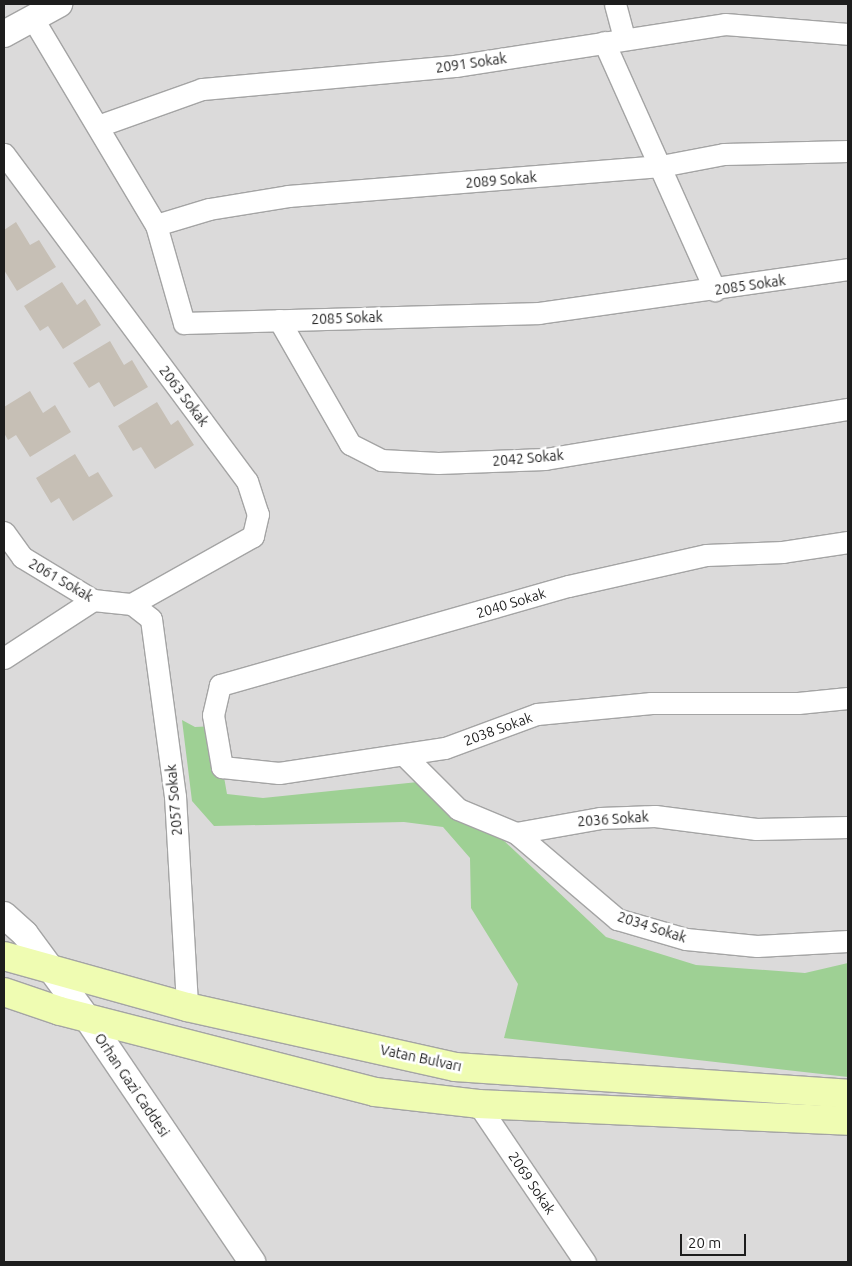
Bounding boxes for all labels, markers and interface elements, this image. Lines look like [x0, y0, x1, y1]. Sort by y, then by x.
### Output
street label: 2091 Sokak [434, 50, 508, 76]
street label: 2089 Sokak [465, 169, 537, 191]
street label: 2085 Sokak [713, 272, 787, 298]
street label: 2085 Sokak [311, 308, 383, 328]
street label: 2063 Sokak [156, 362, 212, 430]
street label: 2042 Sokak [492, 447, 564, 469]
street label: 2061 Sokak [26, 555, 96, 605]
street label: 2040 Sokak [474, 584, 548, 622]
street label: 2038 Sokak [461, 709, 535, 749]
street label: 2057 Sokak [163, 764, 185, 836]
street label: 2036 Sokak [577, 808, 649, 830]
street label: 2034 Sokak [615, 908, 689, 946]
street label: Orhan Gazi Caddesi [91, 1030, 173, 1140]
street label: Vatan Bulvarı [379, 1041, 463, 1075]
street label: 2069 Sokak [505, 1149, 559, 1217]
scale bar [682, 1224, 748, 1256]
text: 20 m [688, 1234, 721, 1251]

